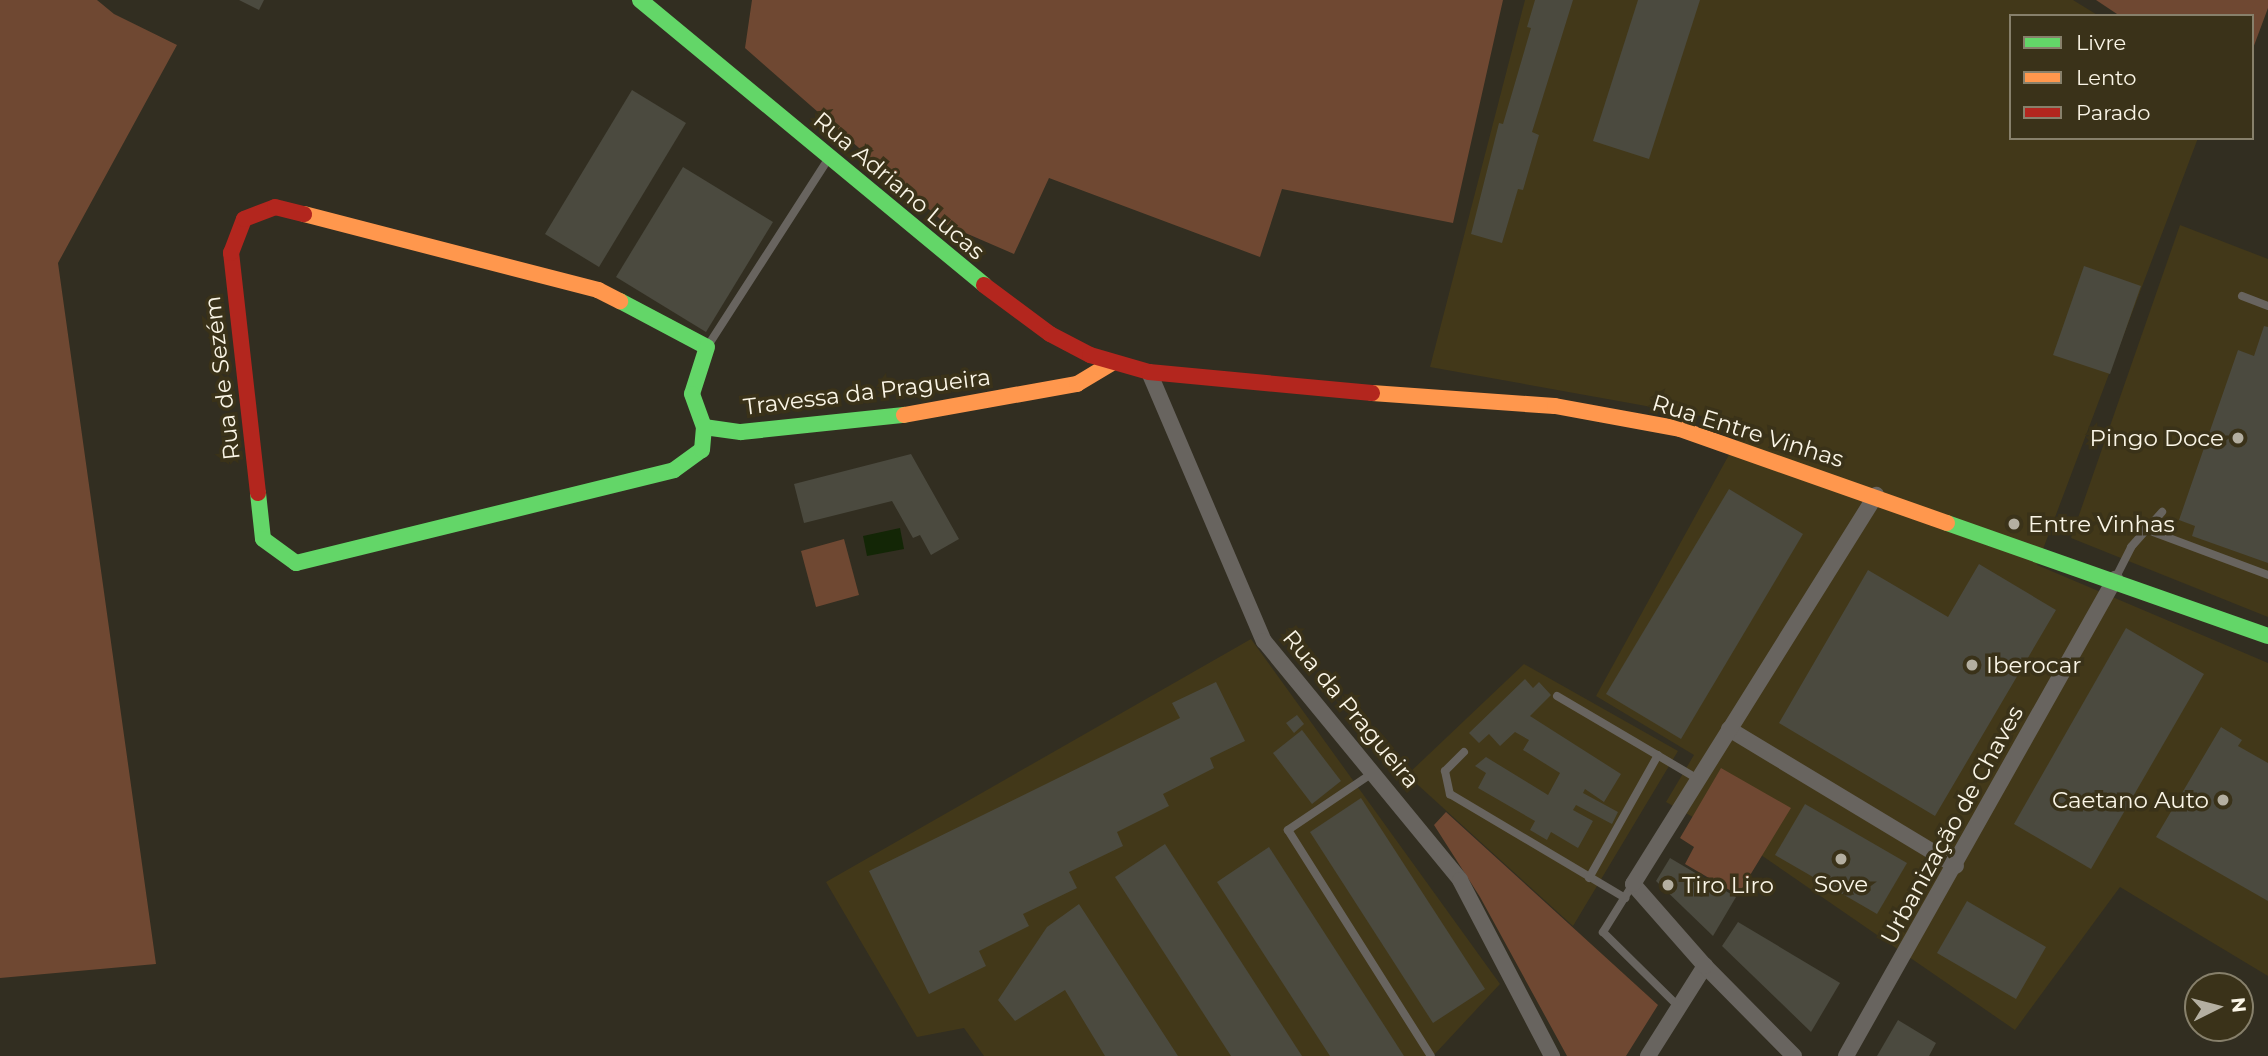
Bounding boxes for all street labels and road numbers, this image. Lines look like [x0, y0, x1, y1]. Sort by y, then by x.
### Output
street label: Rua Adriano Lucas [808, 106, 990, 266]
street label: Rua de Sezém [198, 294, 246, 462]
street label: Travessa da Pragueira [742, 363, 992, 421]
street label: Rua Entre Vinhas [1649, 389, 1847, 473]
street label: Rua da Pragueira [1277, 624, 1425, 794]
street label: Urbanização de Chaves [1875, 701, 2029, 949]

